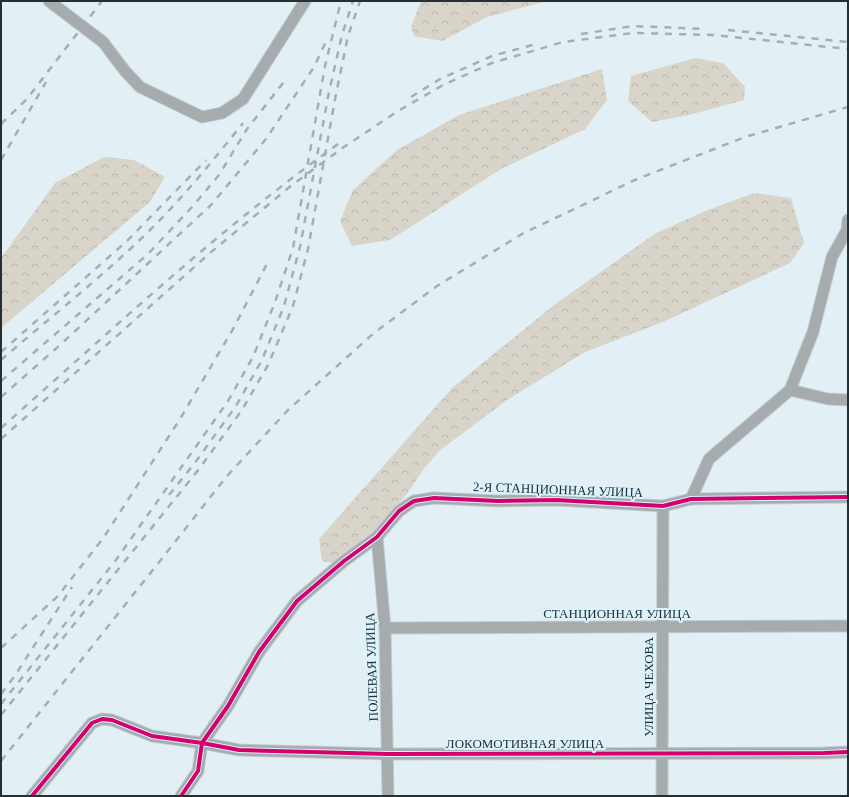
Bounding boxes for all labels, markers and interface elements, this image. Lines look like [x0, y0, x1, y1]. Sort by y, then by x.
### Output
street label: 2-Я СТАНЦИОННАЯ УЛИЦА [473, 479, 644, 500]
street label: СТАНЦИОННАЯ УЛИЦА [543, 606, 691, 621]
street label: ПОЛЕВАЯ УЛИЦА [362, 612, 381, 722]
street label: УЛИЦА ЧЕХОВА [641, 637, 656, 737]
street label: ЛОКОМОТИВНАЯ УЛИЦА [446, 736, 605, 751]

